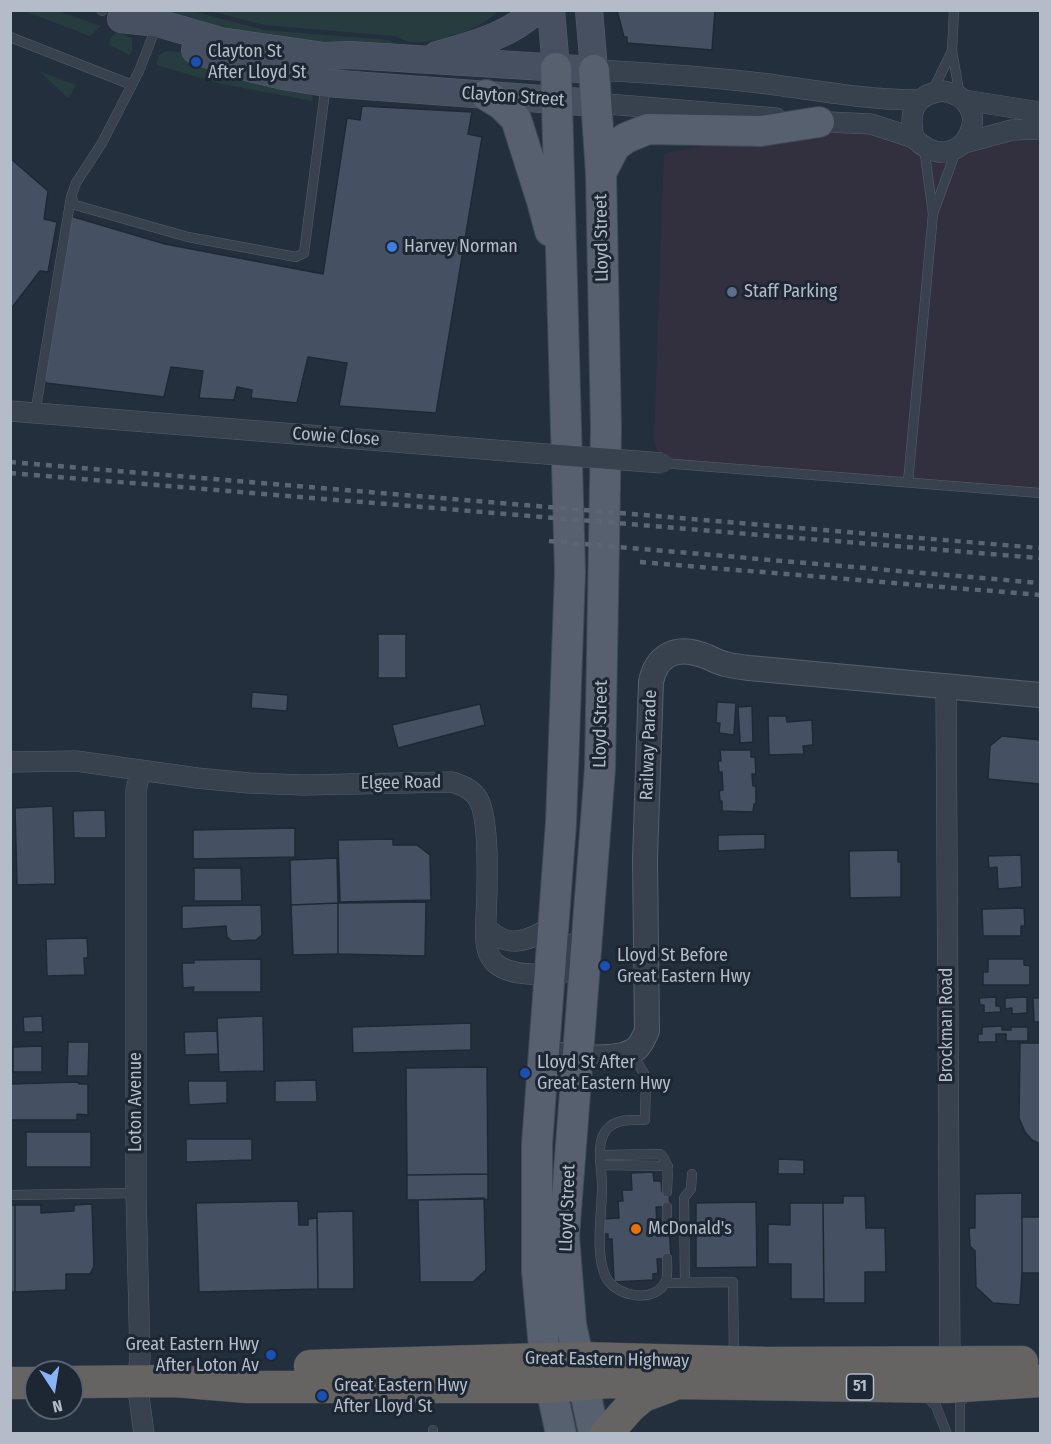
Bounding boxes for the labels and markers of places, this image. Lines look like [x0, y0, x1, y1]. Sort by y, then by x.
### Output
place label: Clayton St After Lloyd St [208, 41, 306, 84]
marker: Clayton St After Lloyd St [189, 55, 203, 69]
place label: Harvey Norman [404, 236, 518, 258]
marker: Harvey Norman [385, 240, 399, 254]
place label: Staff Parking [744, 281, 837, 303]
marker: Staff Parking [725, 285, 739, 299]
place label: Lloyd St Before Great Eastern Hwy [617, 945, 751, 988]
marker: Lloyd St Before Great Eastern Hwy [598, 959, 612, 973]
place label: Lloyd St After Great Eastern Hwy [537, 1052, 671, 1094]
marker: Lloyd St After Great Eastern Hwy [518, 1066, 532, 1080]
place label: McDonald's [648, 1218, 732, 1240]
marker: McDonald's [629, 1222, 643, 1236]
place label: Great Eastern Hwy After Loton Av [125, 1334, 259, 1376]
marker: Great Eastern Hwy After Loton Av [264, 1348, 278, 1362]
place label: Great Eastern Hwy After Lloyd St [334, 1375, 468, 1418]
marker: Great Eastern Hwy After Lloyd St [315, 1389, 329, 1403]

